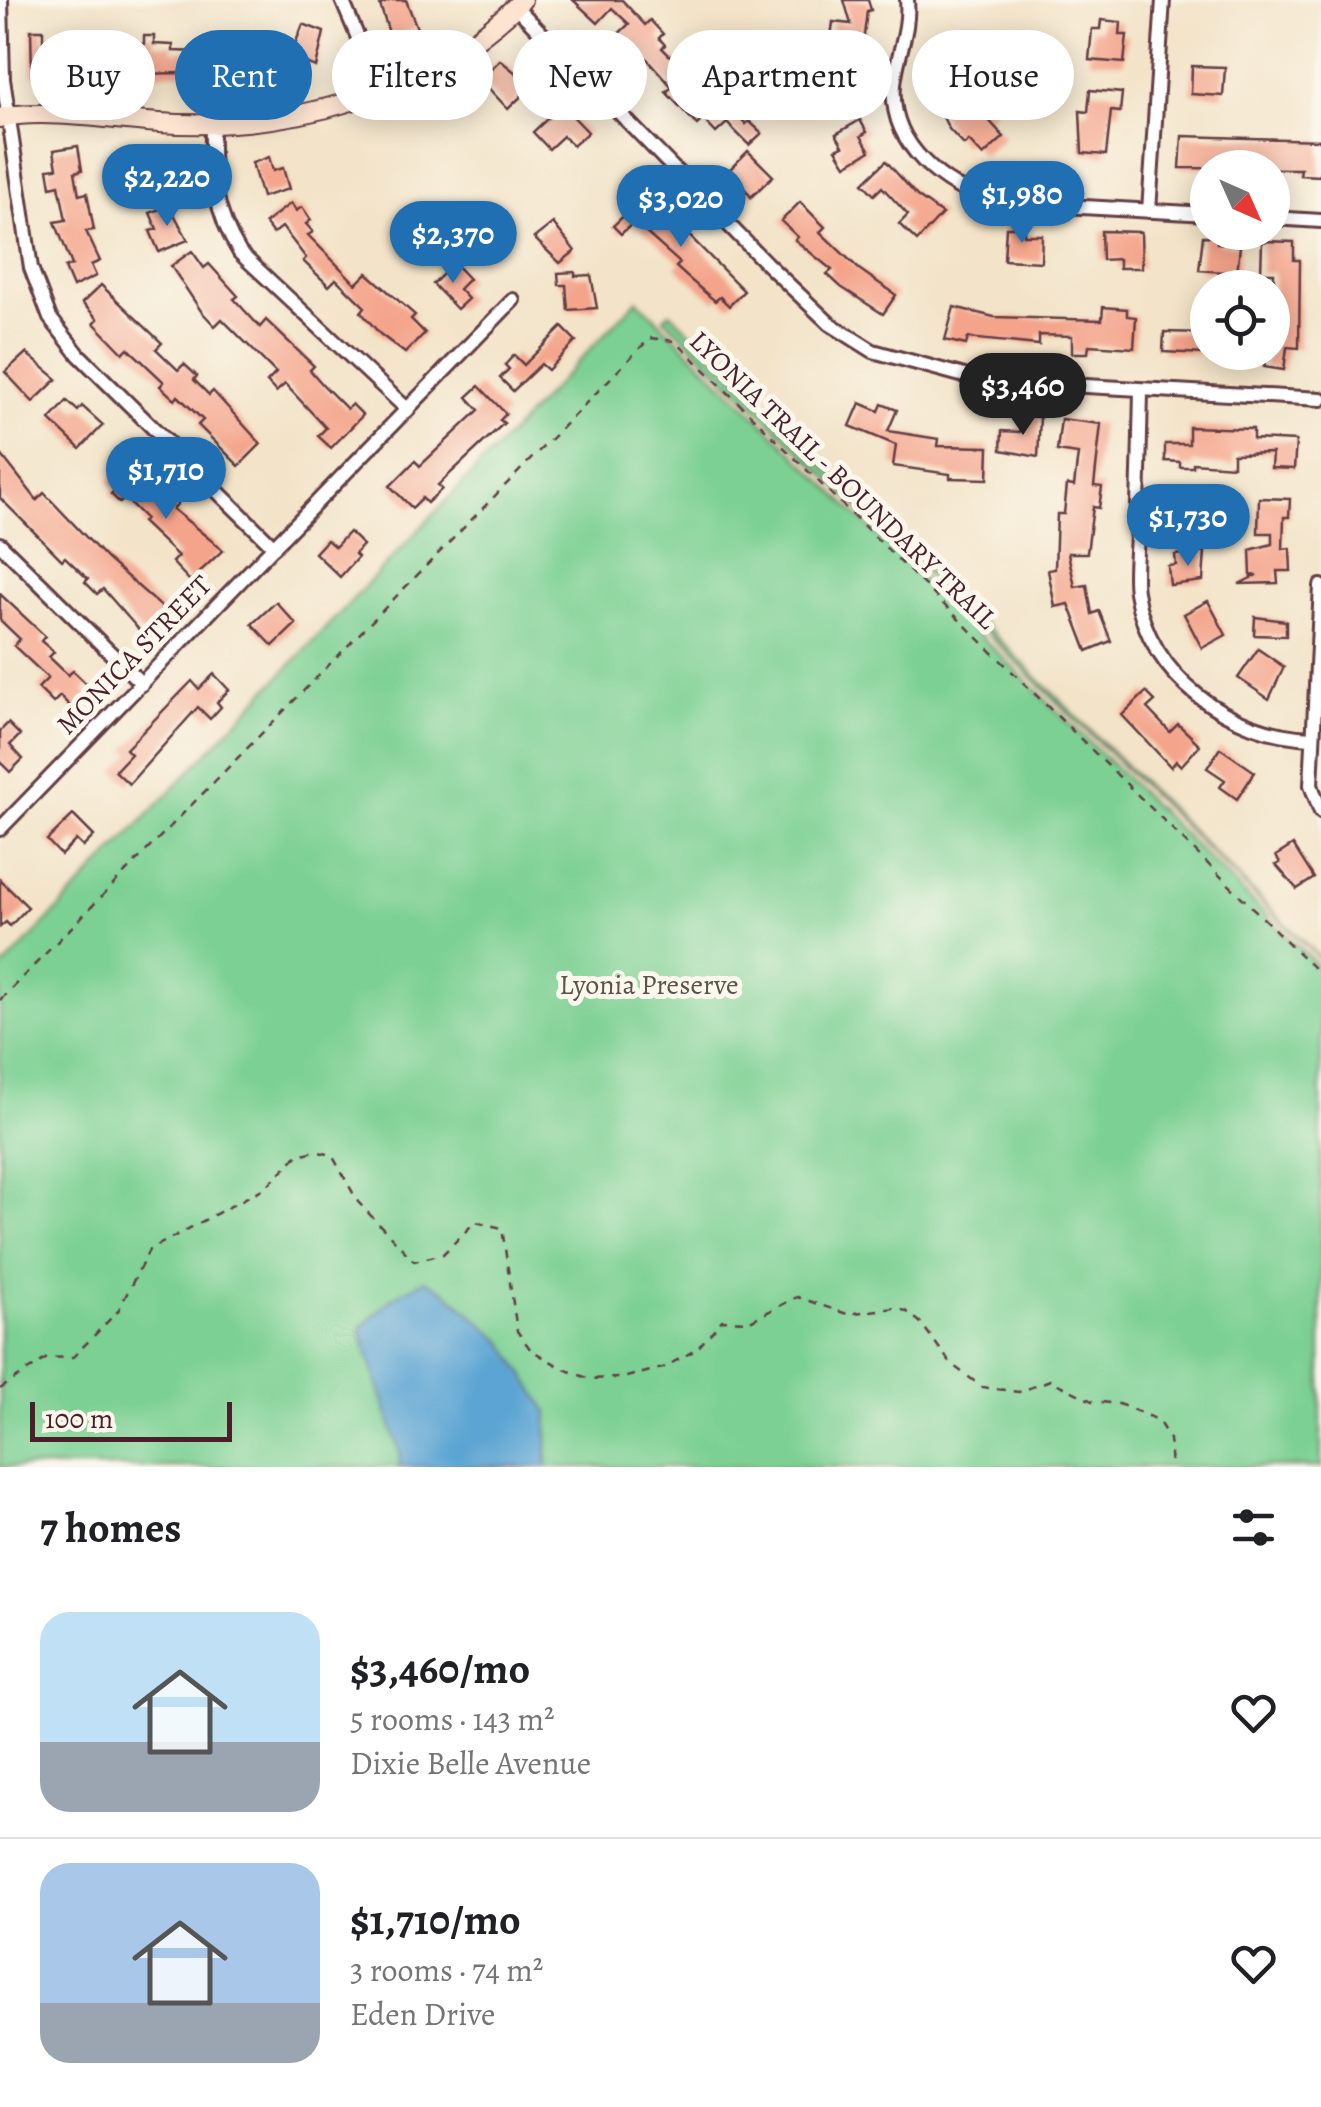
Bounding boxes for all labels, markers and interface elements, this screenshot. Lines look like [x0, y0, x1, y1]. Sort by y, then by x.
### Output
chip: Buy [30, 30, 155, 120]
chip: Rent [175, 30, 312, 120]
chip: Filters [332, 30, 493, 120]
chip: New [513, 30, 647, 120]
chip: Apartment [667, 30, 892, 120]
chip: House [912, 30, 1074, 120]
pin: $2,220 [86, 144, 248, 229]
north arrow [1190, 150, 1290, 250]
map controls [1190, 150, 1290, 370]
text: $2,220 [124, 154, 210, 198]
pin: $1,980 [941, 161, 1103, 246]
pin: $3,020 [600, 165, 762, 250]
text: $1,980 [981, 171, 1063, 215]
text: $3,020 [639, 175, 723, 219]
pin: $2,370 [372, 201, 534, 286]
text: $2,370 [412, 211, 494, 255]
button: locate [1190, 270, 1290, 370]
street label: LYONIA TRAIL - BOUNDARY TRAIL [681, 322, 1006, 638]
pin: $3,460 [942, 353, 1104, 438]
text: $3,460 [981, 363, 1065, 407]
pin: $1,710 [85, 437, 247, 522]
text: $1,710 [128, 447, 204, 491]
pin: $1,730 [1107, 484, 1269, 569]
text: $1,730 [1149, 494, 1227, 538]
street label: MONICA STREET [48, 567, 220, 743]
park label: Lyonia Preserve [559, 966, 739, 1004]
scale bar [30, 1397, 232, 1442]
text: 100 m [45, 1400, 113, 1438]
text: 7 homes [40, 1499, 181, 1556]
icon: filters [1226, 1500, 1281, 1555]
text: $3,460/mo [350, 1640, 530, 1697]
icon: home [120, 1652, 240, 1772]
icon: heart [1226, 1685, 1281, 1740]
text: 5 rooms · 143 m² [350, 1697, 555, 1741]
text: Dixie Belle Avenue [350, 1741, 591, 1785]
text: $1,710/mo [350, 1891, 521, 1948]
icon: home [120, 1903, 240, 2023]
icon: heart [1226, 1936, 1281, 1991]
text: 3 rooms · 74 m² [350, 1948, 543, 1992]
text: Eden Drive [350, 1992, 495, 2036]

